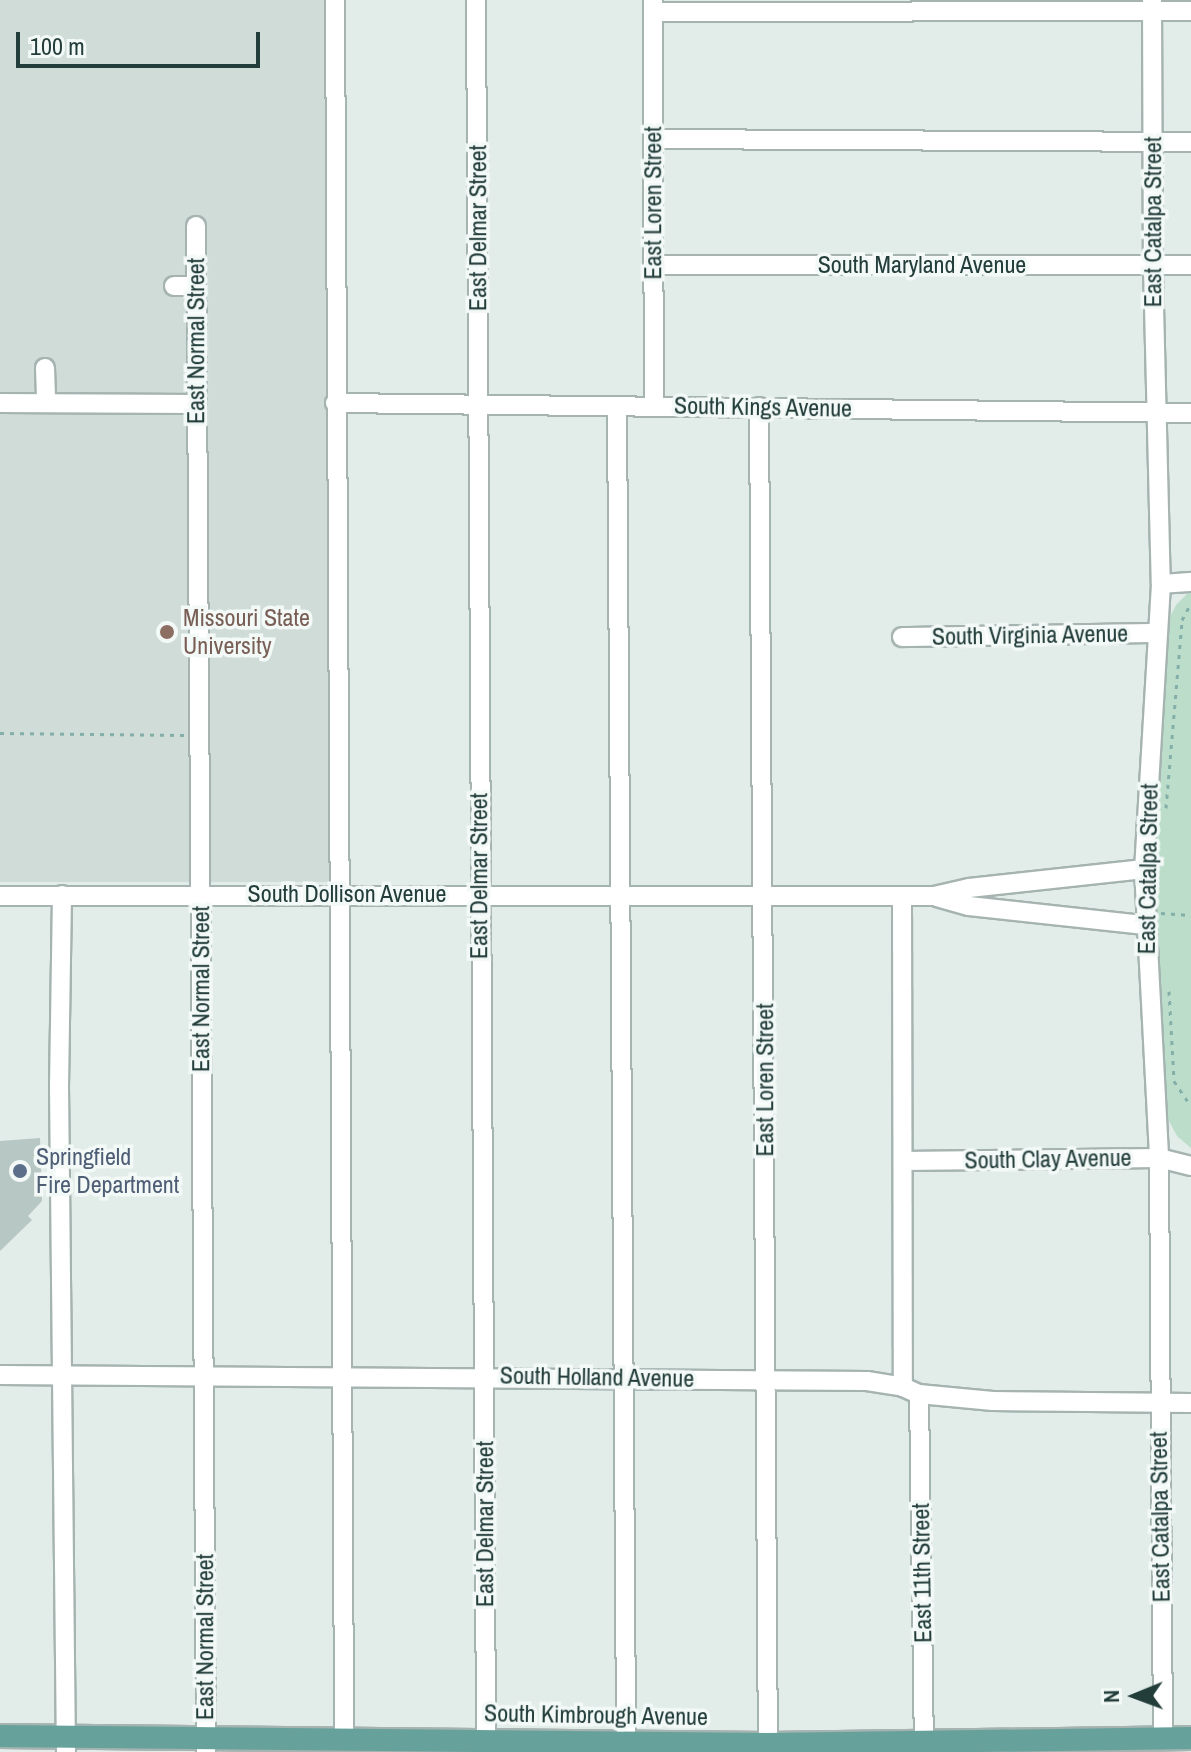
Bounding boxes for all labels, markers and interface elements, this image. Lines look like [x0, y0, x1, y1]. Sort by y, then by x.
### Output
scale bar [20, 16, 264, 66]
text: 100 m [30, 30, 85, 62]
street label: East Loren Street [639, 126, 667, 280]
street label: East Catalpa Street [1139, 137, 1167, 307]
street label: East Delmar Street [464, 145, 492, 311]
street label: South Maryland Avenue [817, 251, 1027, 279]
street label: East Normal Street [182, 258, 210, 424]
street label: South Kings Avenue [673, 391, 853, 423]
place label: Missouri State University [183, 604, 310, 660]
street label: South Virginia Avenue [931, 619, 1129, 651]
marker: Missouri State University [158, 623, 176, 641]
street label: East Catalpa Street [1132, 783, 1164, 955]
street label: East Delmar Street [465, 793, 493, 959]
street label: South Dollison Avenue [247, 880, 447, 908]
street label: East Normal Street [187, 906, 215, 1072]
street label: East Loren Street [751, 1003, 779, 1157]
place label: Springfield Fire Department [36, 1143, 179, 1199]
street label: South Clay Avenue [964, 1143, 1132, 1175]
marker: Springfield Fire Department [11, 1162, 29, 1180]
street label: South Holland Avenue [499, 1361, 695, 1393]
street label: East Catalpa Street [1144, 1431, 1176, 1603]
street label: East Delmar Street [471, 1441, 499, 1607]
street label: East 11th Street [906, 1503, 938, 1643]
street label: East Normal Street [191, 1554, 219, 1720]
north arrow [1095, 1656, 1175, 1736]
text: N [1096, 1690, 1126, 1703]
street label: South Kimbrough Avenue [483, 1699, 709, 1731]

